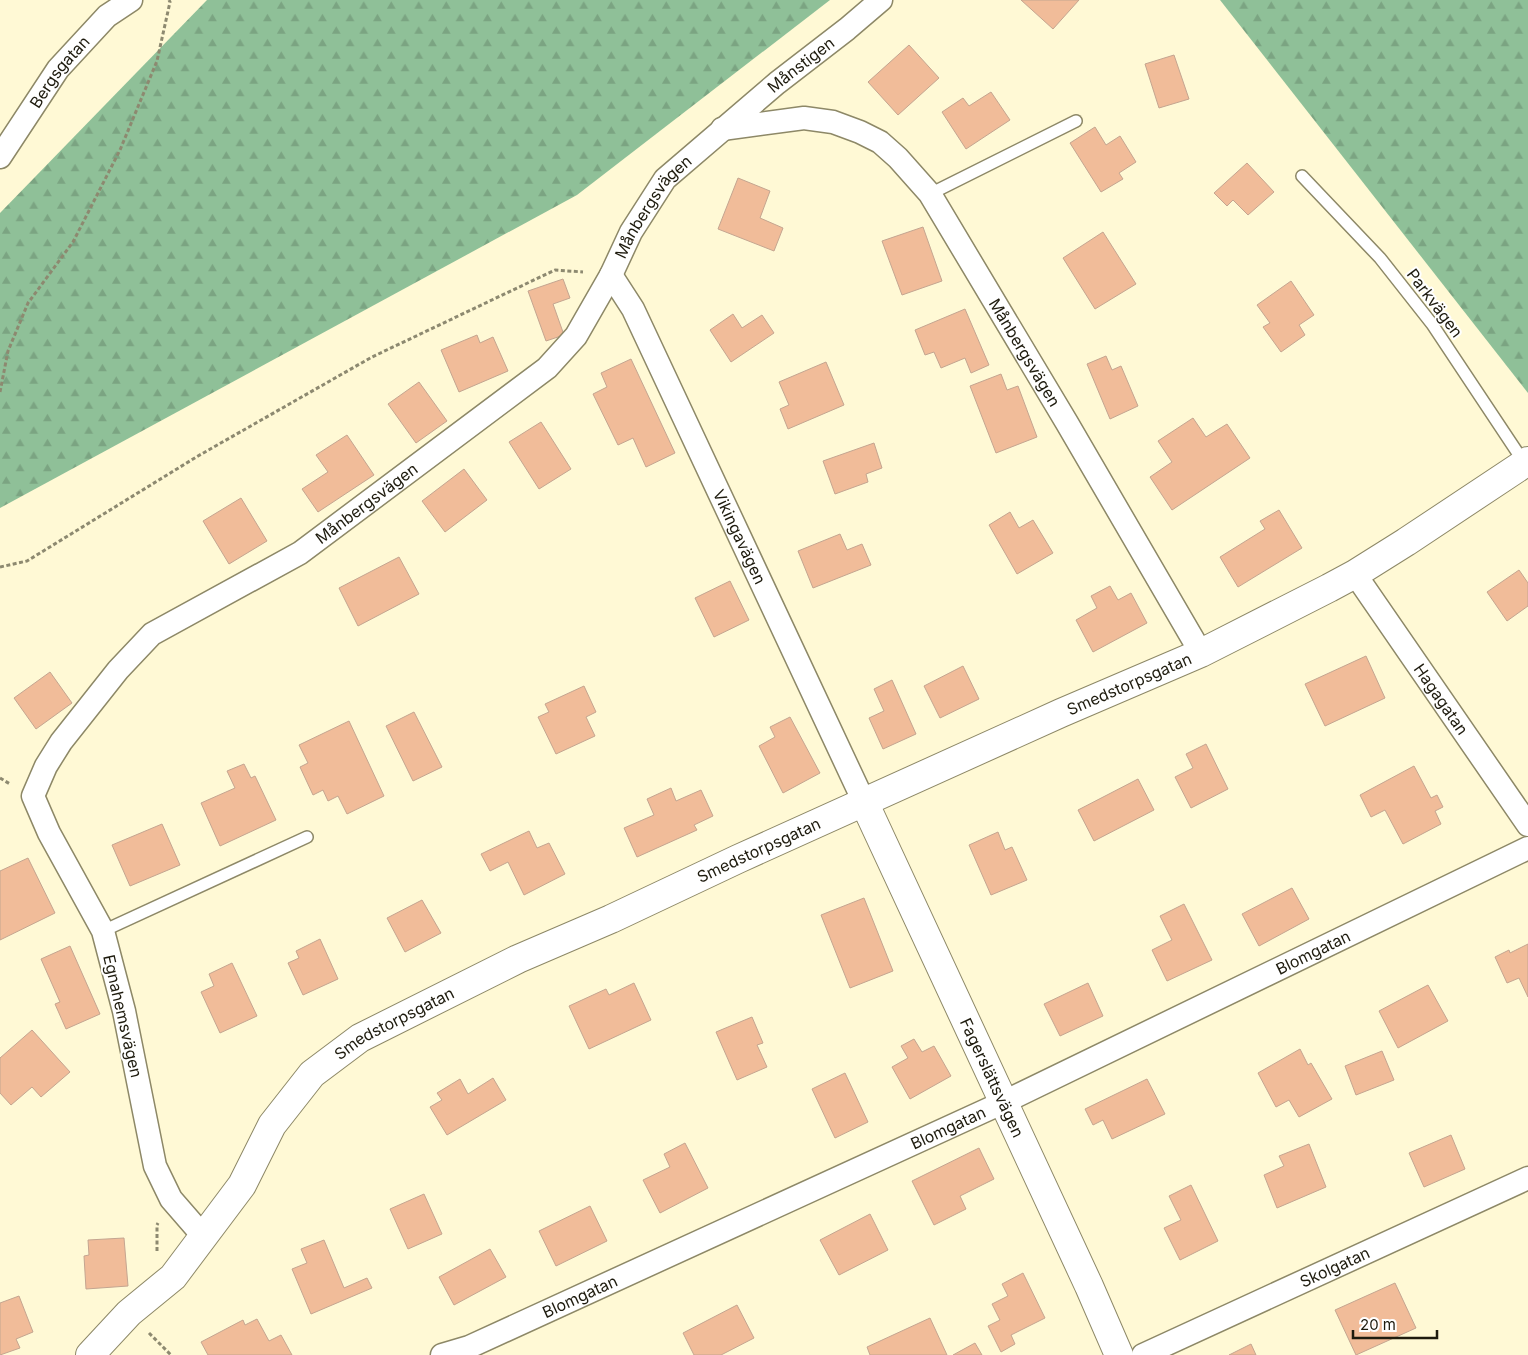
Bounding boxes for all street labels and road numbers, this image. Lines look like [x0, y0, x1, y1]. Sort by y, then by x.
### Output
street label: Bergsgatan [25, 32, 94, 112]
street label: Månstigen [763, 33, 838, 97]
street label: Månbergsvägen [610, 151, 696, 261]
street label: Parkvägen [1403, 265, 1467, 341]
street label: Månbergsvägen [985, 295, 1065, 410]
street label: Månbergsvägen [311, 459, 421, 548]
street label: Vikingavägen [709, 486, 770, 587]
street label: Smedstorpsgatan [1064, 648, 1194, 719]
street label: Hagagatan [1410, 660, 1473, 739]
street label: Smedstorpsgatan [694, 813, 824, 887]
street label: Blomgatan [1272, 926, 1354, 979]
street label: Egnahemsvägen [99, 953, 147, 1079]
street label: Smedstorpsgatan [330, 983, 457, 1064]
street label: Fagerslättsvägen [956, 1015, 1028, 1141]
street label: Blomgatan [907, 1102, 989, 1153]
street label: Skolgatan [1297, 1242, 1373, 1292]
street label: Blomgatan [539, 1270, 621, 1322]

